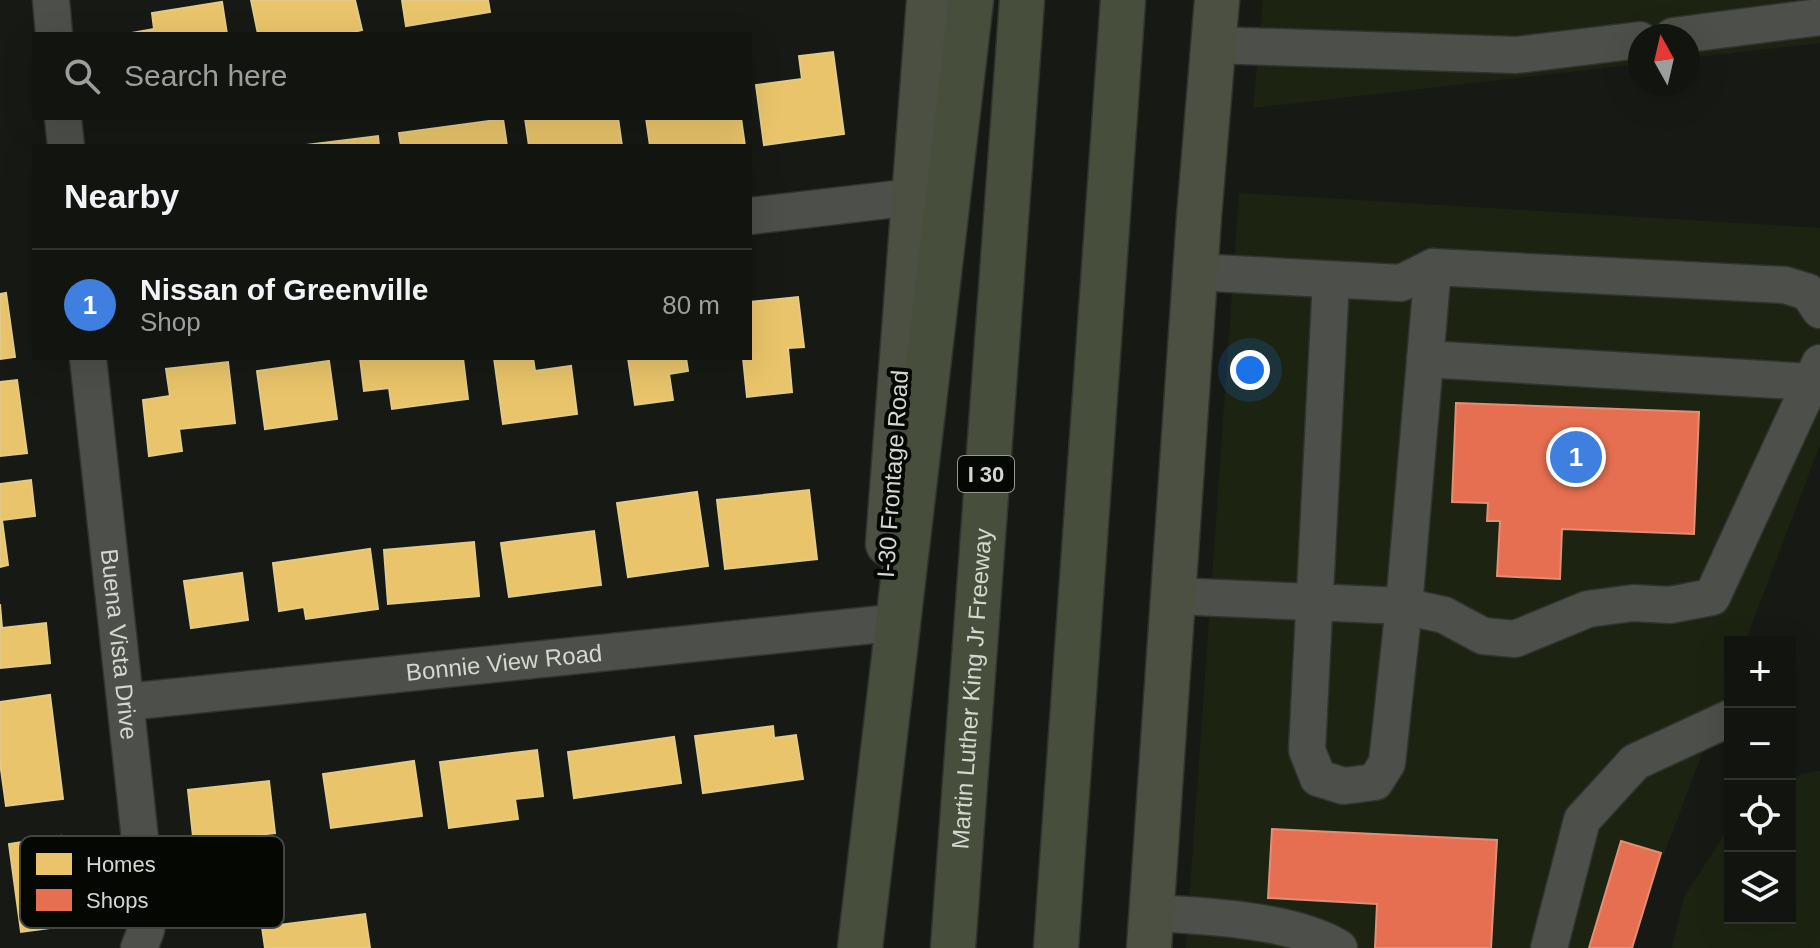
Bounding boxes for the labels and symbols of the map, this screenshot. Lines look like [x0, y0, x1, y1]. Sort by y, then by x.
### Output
north arrow [1628, 24, 1700, 96]
your location [1230, 350, 1270, 390]
street label: I-30 Frontage Road [872, 369, 913, 579]
pin: 1 [1550, 427, 1602, 487]
road number: I 30 [958, 456, 1014, 492]
street label: Martin Luther King Jr Freeway [946, 527, 997, 850]
street label: Buena Vista Drive [96, 547, 143, 741]
street label: Bonnie View Road [404, 639, 603, 686]
legend [20, 836, 284, 928]
text: Homes [86, 852, 156, 877]
text: Shops [86, 888, 148, 913]

